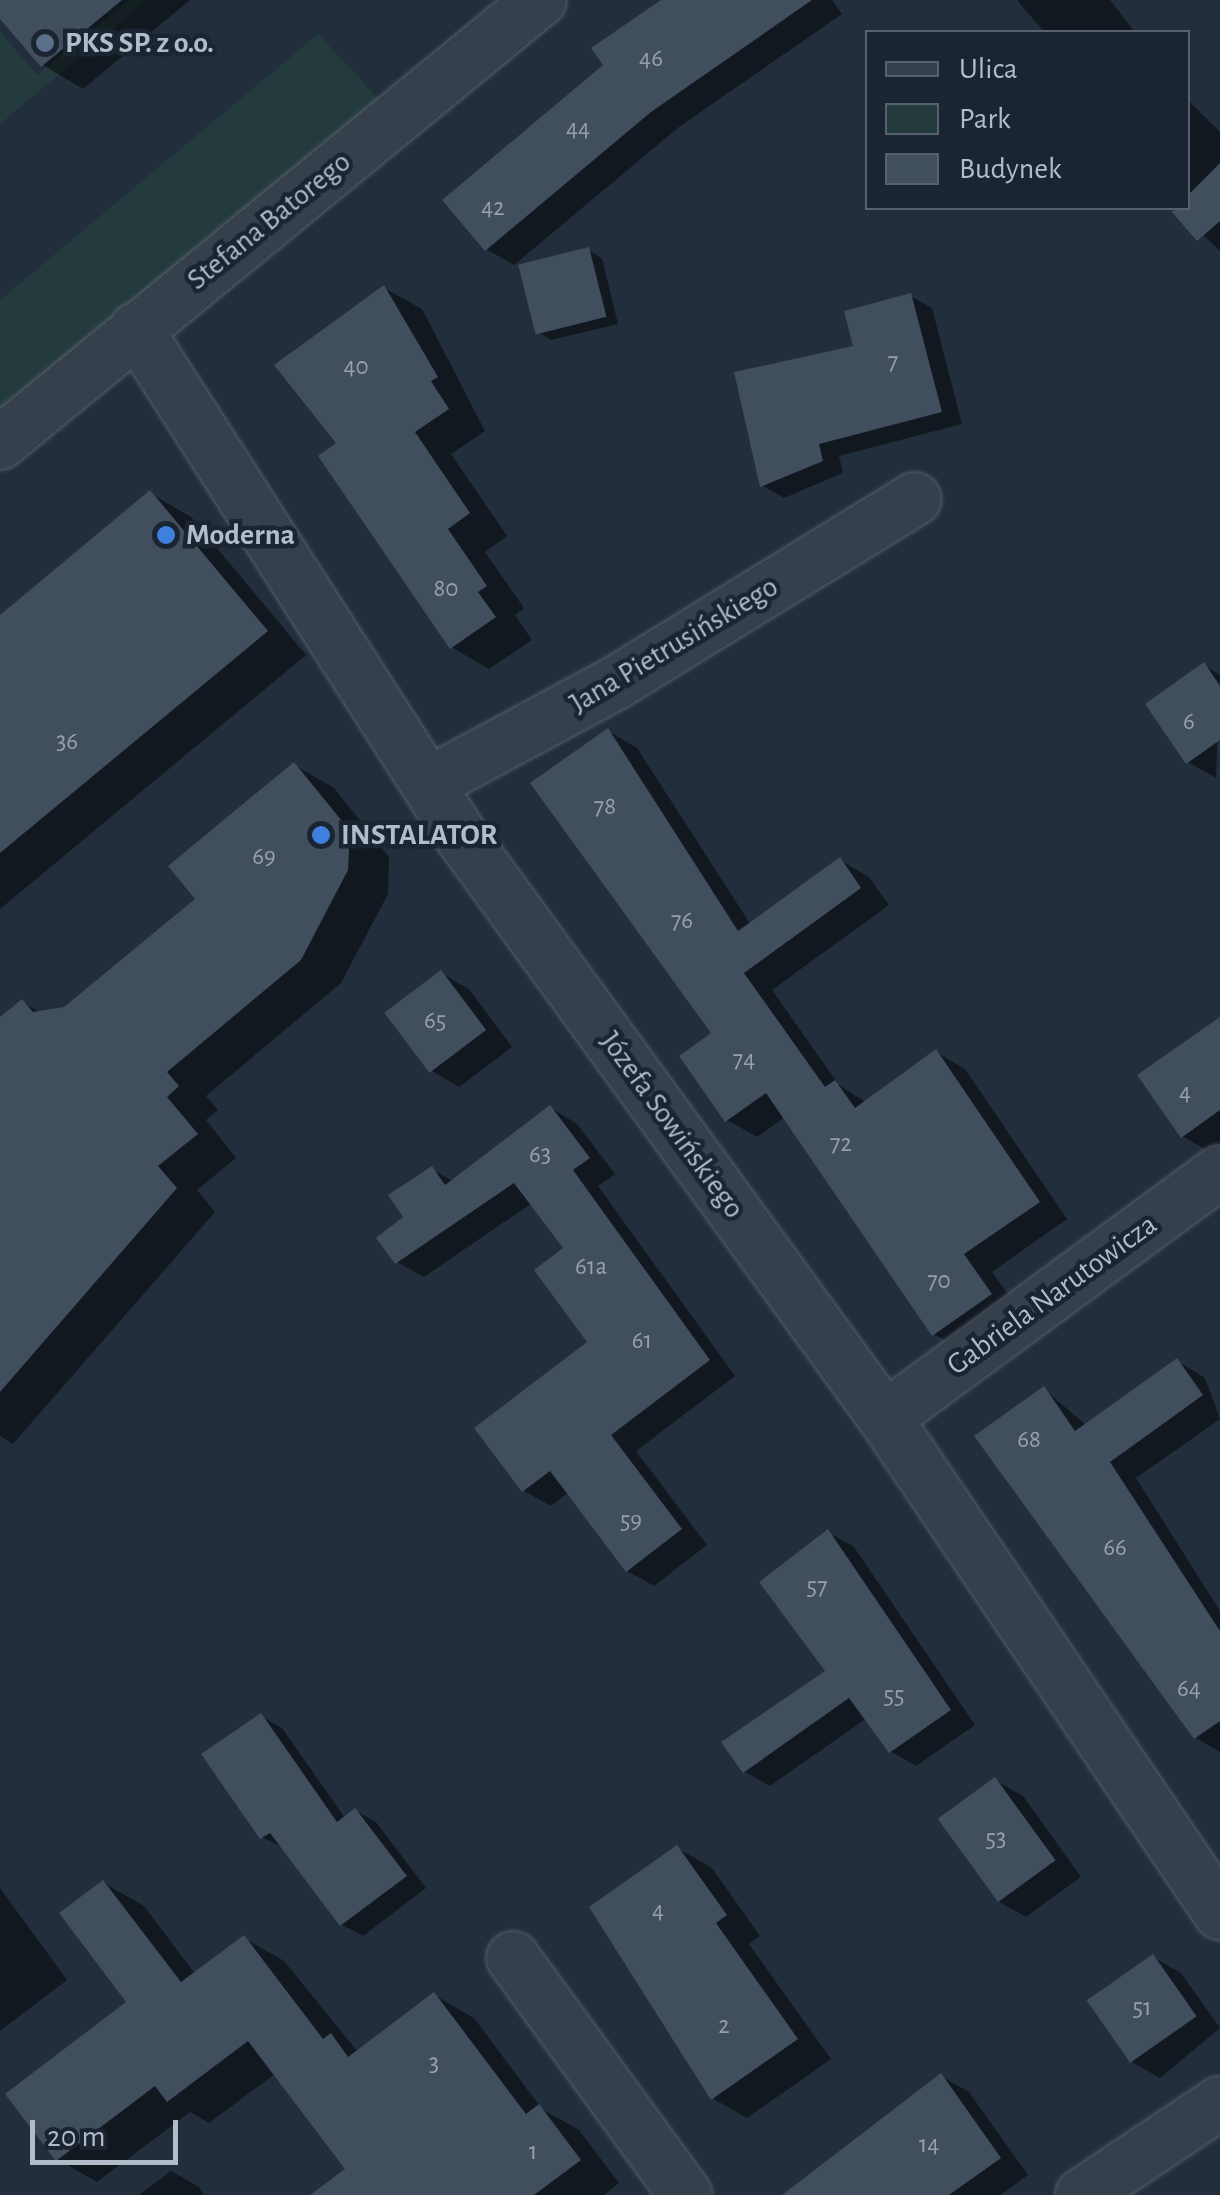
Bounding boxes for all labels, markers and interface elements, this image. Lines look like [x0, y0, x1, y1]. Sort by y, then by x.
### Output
place label: PKS SP. z o.o. [65, 25, 214, 61]
legend [865, 30, 1190, 210]
marker: PKS SP. z o.o. [34, 32, 56, 54]
house number: 46 [639, 44, 663, 74]
text: Ulica [959, 54, 1018, 84]
text: Park [959, 104, 1011, 134]
house number: 44 [566, 114, 590, 144]
street label: Stefana Batorego [180, 144, 358, 298]
text: Budynek [959, 154, 1062, 184]
house number: 42 [481, 193, 505, 223]
house number: 7 [888, 347, 898, 377]
house number: 40 [343, 352, 369, 382]
place label: Moderna [186, 517, 295, 553]
marker: Moderna [155, 524, 177, 546]
street label: Jana Pietrusińskiego [563, 569, 785, 721]
house number: 80 [433, 574, 459, 604]
house number: 6 [1183, 707, 1195, 737]
house number: 36 [56, 727, 78, 757]
house number: 78 [594, 792, 616, 822]
place label: INSTALATOR [341, 817, 497, 853]
marker: INSTALATOR [310, 824, 332, 846]
house number: 69 [252, 842, 276, 872]
house number: 76 [671, 906, 693, 936]
house number: 65 [424, 1006, 446, 1036]
street label: Józefa Sowińskiego [592, 1025, 752, 1225]
house number: 74 [733, 1045, 755, 1075]
house number: 4 [1179, 1078, 1191, 1108]
house number: 72 [830, 1129, 852, 1159]
house number: 63 [529, 1140, 551, 1170]
street label: Gabriela Narutowicza [940, 1207, 1164, 1383]
house number: 61a [575, 1252, 607, 1282]
house number: 70 [927, 1266, 951, 1296]
house number: 61 [632, 1326, 652, 1356]
house number: 68 [1017, 1425, 1041, 1455]
house number: 59 [620, 1506, 642, 1536]
house number: 66 [1103, 1533, 1127, 1563]
house number: 57 [807, 1572, 827, 1602]
house number: 64 [1177, 1674, 1201, 1704]
house number: 55 [884, 1681, 904, 1711]
house number: 53 [986, 1824, 1006, 1854]
house number: 4 [652, 1896, 664, 1926]
house number: 51 [1132, 1993, 1152, 2023]
house number: 2 [718, 2011, 730, 2041]
house number: 3 [429, 2049, 439, 2079]
scale bar [35, 2100, 182, 2162]
text: 20 m [47, 2122, 105, 2152]
house number: 14 [919, 2130, 939, 2160]
house number: 1 [529, 2137, 537, 2167]

